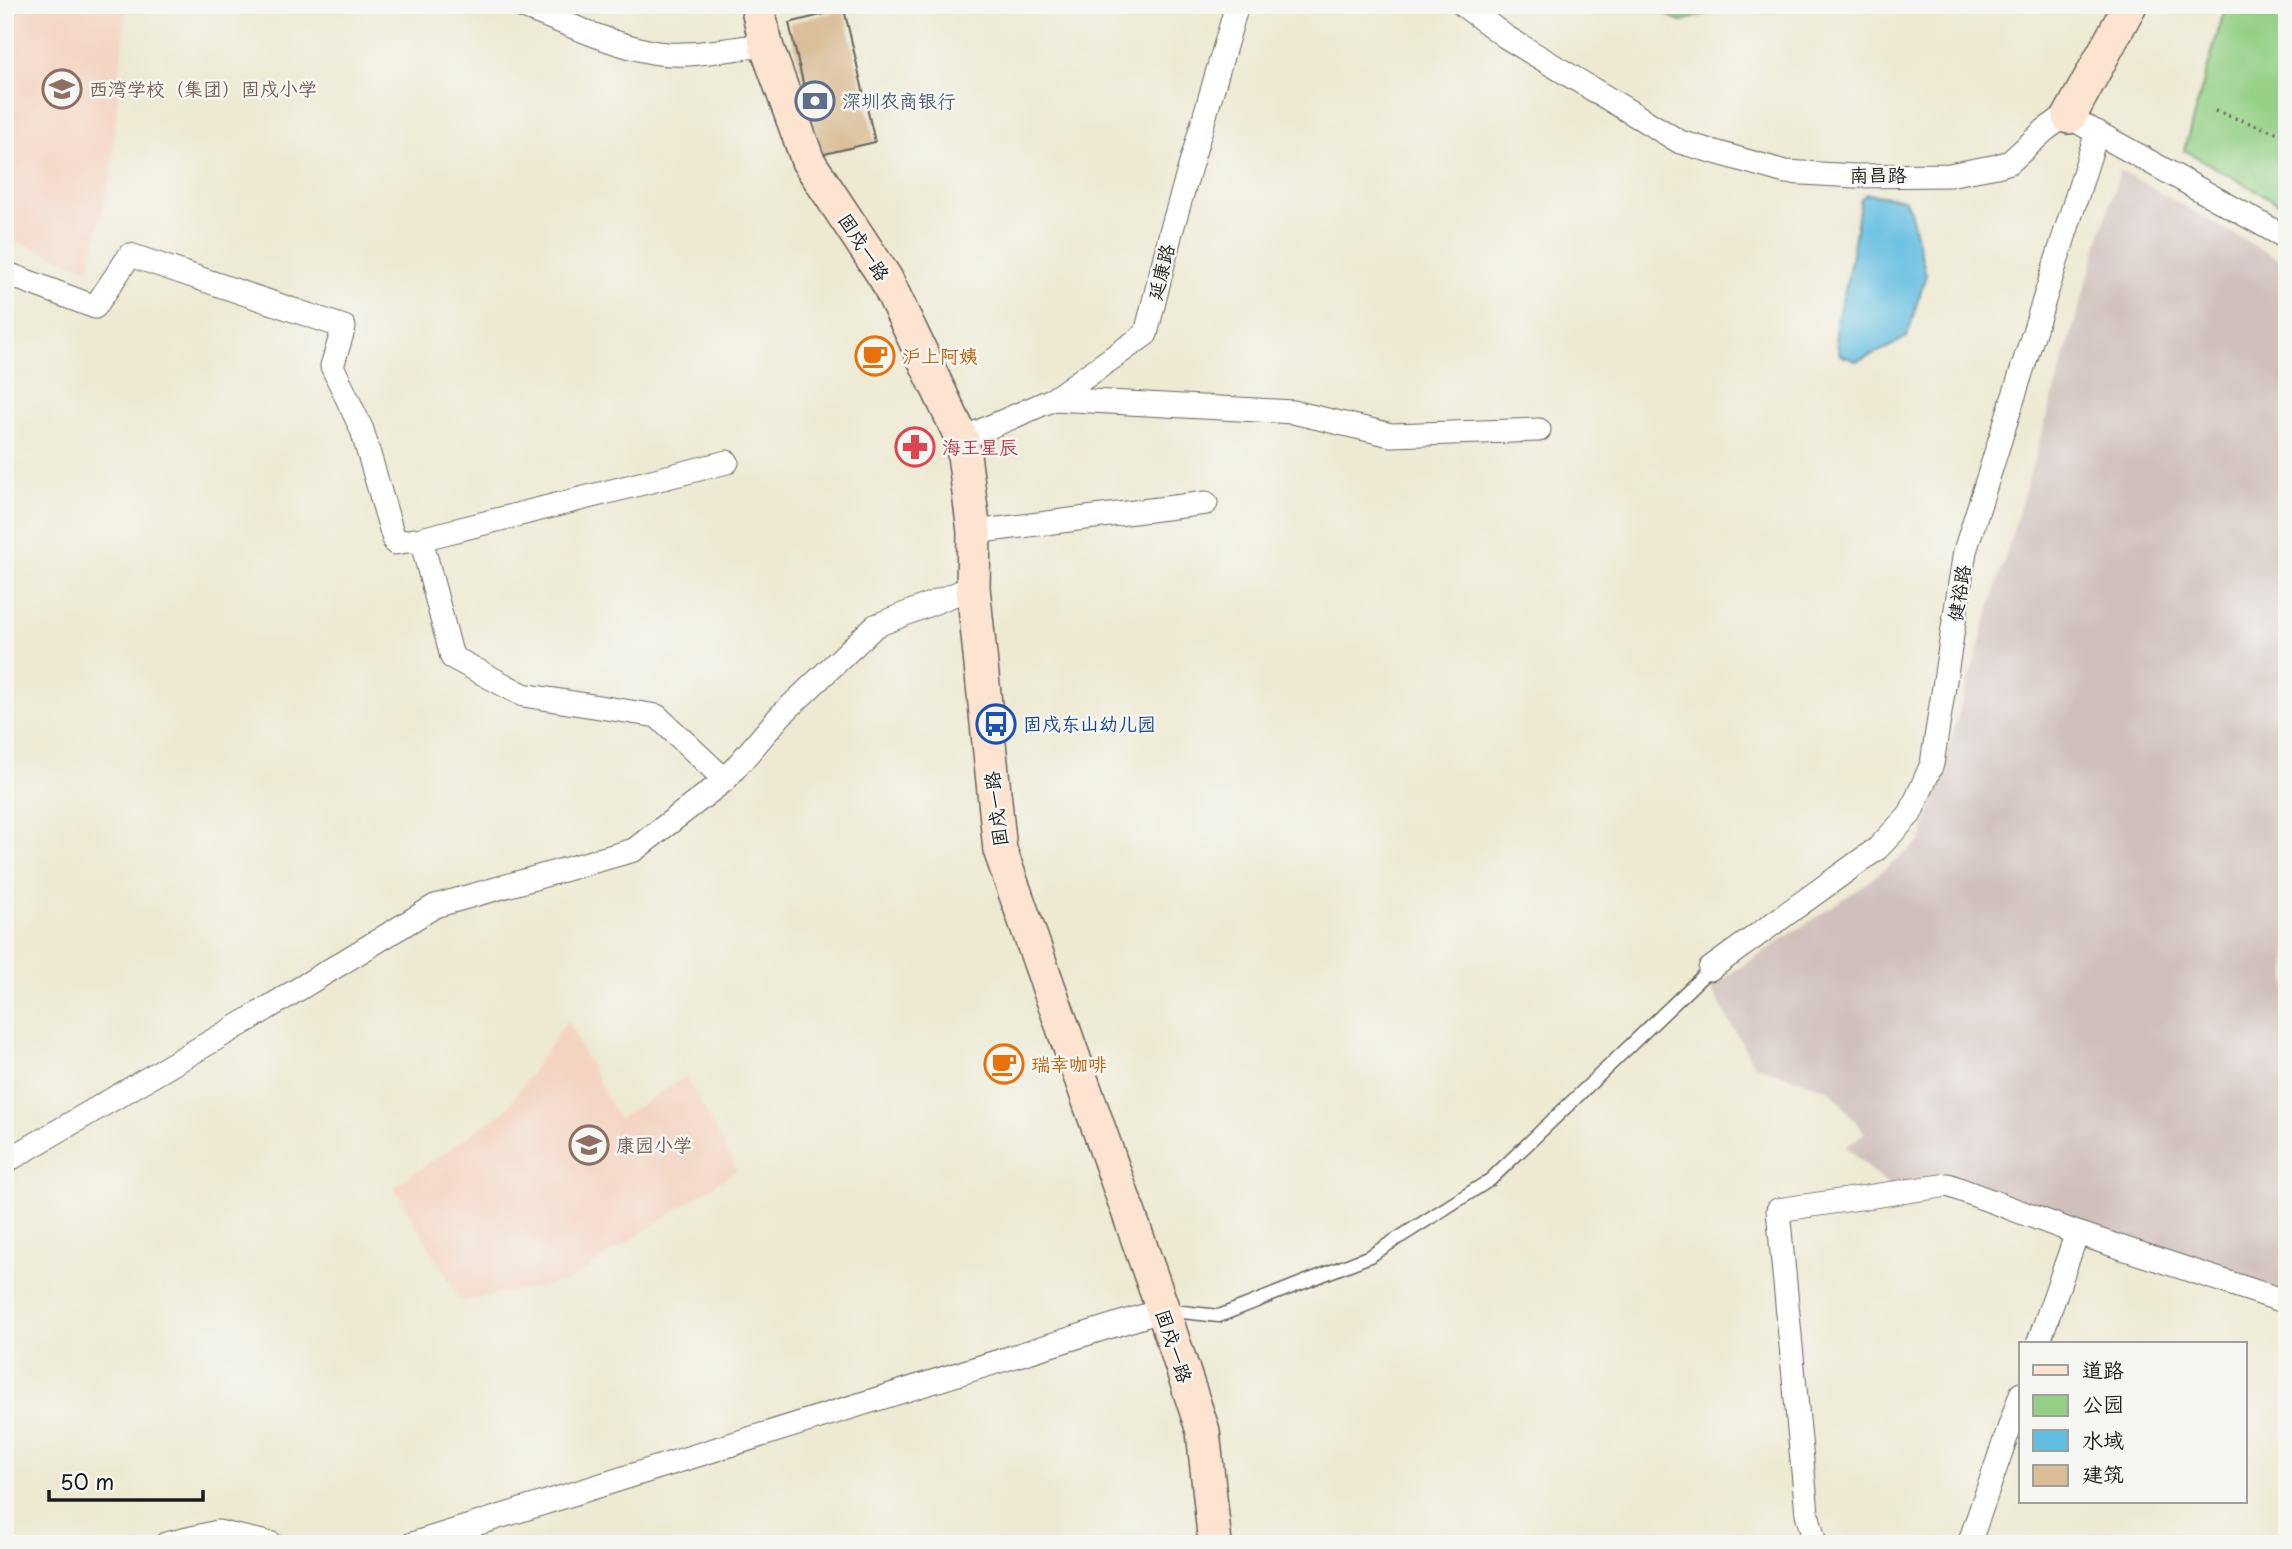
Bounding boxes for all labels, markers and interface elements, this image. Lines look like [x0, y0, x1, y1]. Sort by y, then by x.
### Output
school or university icon: 西湾学校（集团）固戍小学 [41, 68, 83, 110]
place label: 西湾学校（集团）固戍小学 [89, 74, 317, 102]
bank icon: 深圳农商银行 [794, 80, 836, 122]
place label: 深圳农商银行 [842, 86, 956, 114]
street label: 南昌路 [1849, 160, 1907, 188]
street label: 固戍一路 [832, 207, 897, 286]
street label: 延康路 [1140, 241, 1181, 303]
cafe icon: 沪上阿姨 [854, 335, 896, 377]
place label: 沪上阿姨 [902, 341, 978, 369]
pharmacy icon: 海王星辰 [894, 426, 936, 468]
place label: 海王星辰 [942, 432, 1018, 460]
street label: 健裕路 [1940, 562, 1976, 623]
bus stop icon: 固戍东山幼儿园 [975, 703, 1017, 745]
place label: 固戍东山幼儿园 [1023, 709, 1156, 737]
street label: 固戍一路 [976, 770, 1014, 849]
cafe icon: 瑞幸咖啡 [983, 1043, 1025, 1085]
place label: 瑞幸咖啡 [1031, 1049, 1107, 1077]
school or university icon: 康园小学 [568, 1124, 610, 1166]
place label: 康园小学 [616, 1130, 692, 1158]
street label: 固戍一路 [1150, 1305, 1200, 1386]
legend [2019, 1342, 2246, 1504]
text: 道路 [2082, 1353, 2124, 1385]
text: 公园 [2082, 1387, 2124, 1419]
text: 水域 [2082, 1423, 2124, 1455]
text: 建筑 [2082, 1457, 2124, 1489]
scale bar [49, 1458, 203, 1502]
text: 50 m [60, 1465, 114, 1497]

